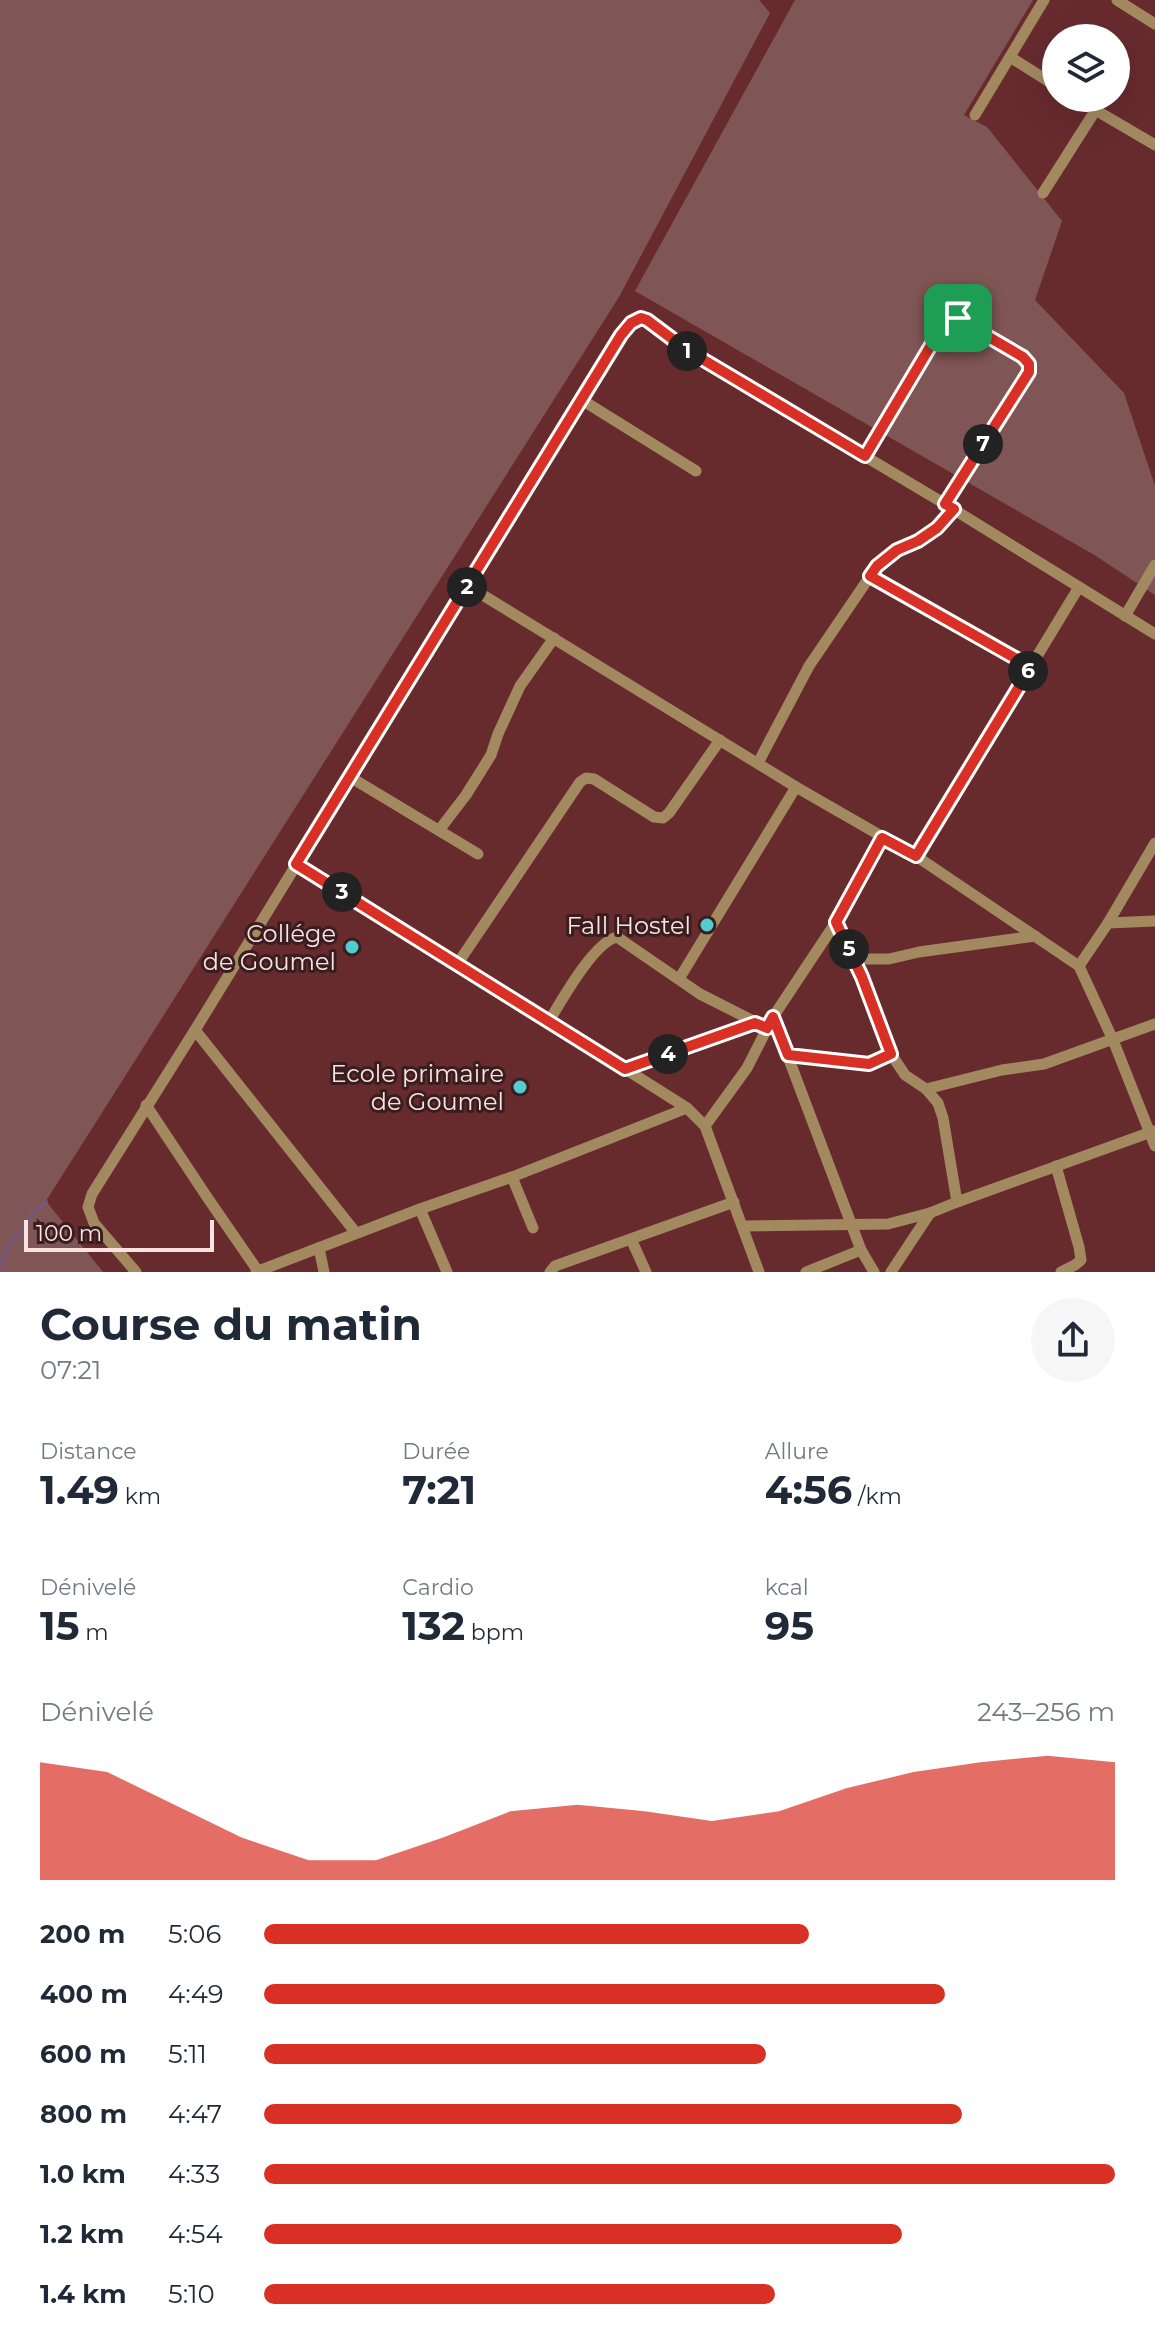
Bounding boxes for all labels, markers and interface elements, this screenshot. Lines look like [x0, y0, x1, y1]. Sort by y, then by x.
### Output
map controls [1042, 24, 1130, 112]
button: layers [1042, 24, 1130, 112]
pin [924, 284, 992, 352]
icon: arrive [936, 296, 980, 340]
pin: 1 [667, 331, 707, 371]
text: 1 [683, 337, 691, 364]
pin: 7 [963, 424, 1003, 464]
text: 7 [976, 430, 990, 457]
pin: 2 [447, 567, 487, 607]
text: 2 [461, 573, 473, 600]
pin: 6 [1008, 651, 1048, 691]
text: 6 [1021, 657, 1035, 684]
pin: 3 [322, 872, 362, 912]
text: 3 [335, 878, 349, 905]
place label: Fall Hostel [566, 911, 691, 940]
marker: Fall Hostel [698, 916, 716, 934]
place label: Collége de Goumel [203, 919, 336, 976]
pin: 5 [829, 929, 869, 969]
text: 5 [842, 935, 856, 962]
marker: Collége de Goumel [343, 938, 361, 956]
pin: 4 [648, 1034, 688, 1074]
text: 4 [660, 1040, 676, 1067]
place label: Ecole primaire de Goumel [330, 1059, 504, 1116]
marker: Ecole primaire de Goumel [511, 1078, 529, 1096]
scale bar [24, 1216, 214, 1252]
text: 100 m [36, 1220, 102, 1247]
text: Course du matin [40, 1297, 422, 1351]
button: share [1031, 1298, 1115, 1382]
text: 07:21 [40, 1354, 101, 1386]
text: Distance [40, 1438, 137, 1465]
text: Durée [402, 1438, 470, 1465]
text: Allure [765, 1438, 829, 1465]
text: 1.49 [40, 1465, 119, 1514]
text: 7:21 [402, 1465, 476, 1514]
text: 4:56 [765, 1465, 852, 1514]
text: km [119, 1483, 161, 1510]
text: /km [852, 1483, 902, 1510]
text: Dénivelé [40, 1574, 136, 1601]
text: Cardio [402, 1574, 474, 1601]
text: kcal [765, 1574, 809, 1601]
text: 15 [40, 1601, 79, 1650]
text: 132 [402, 1601, 465, 1650]
text: 95 [765, 1601, 814, 1650]
text: m [79, 1619, 109, 1646]
text: bpm [465, 1619, 524, 1646]
text: Dénivelé [40, 1696, 154, 1728]
text: 243–256 m [977, 1696, 1115, 1728]
text: 200 m [40, 1918, 125, 1950]
text: 5:06 [168, 1918, 221, 1950]
text: 400 m [40, 1978, 128, 2010]
text: 4:49 [168, 1978, 224, 2010]
text: 600 m [40, 2038, 127, 2070]
text: 5:11 [168, 2038, 207, 2070]
text: 800 m [40, 2098, 127, 2130]
text: 4:47 [168, 2098, 222, 2130]
text: 1.0 km [40, 2158, 126, 2190]
text: 4:33 [168, 2158, 220, 2190]
text: 1.2 km [40, 2218, 124, 2250]
text: 4:54 [168, 2218, 223, 2250]
text: 1.4 km [40, 2278, 126, 2310]
text: 5:10 [168, 2278, 215, 2310]

